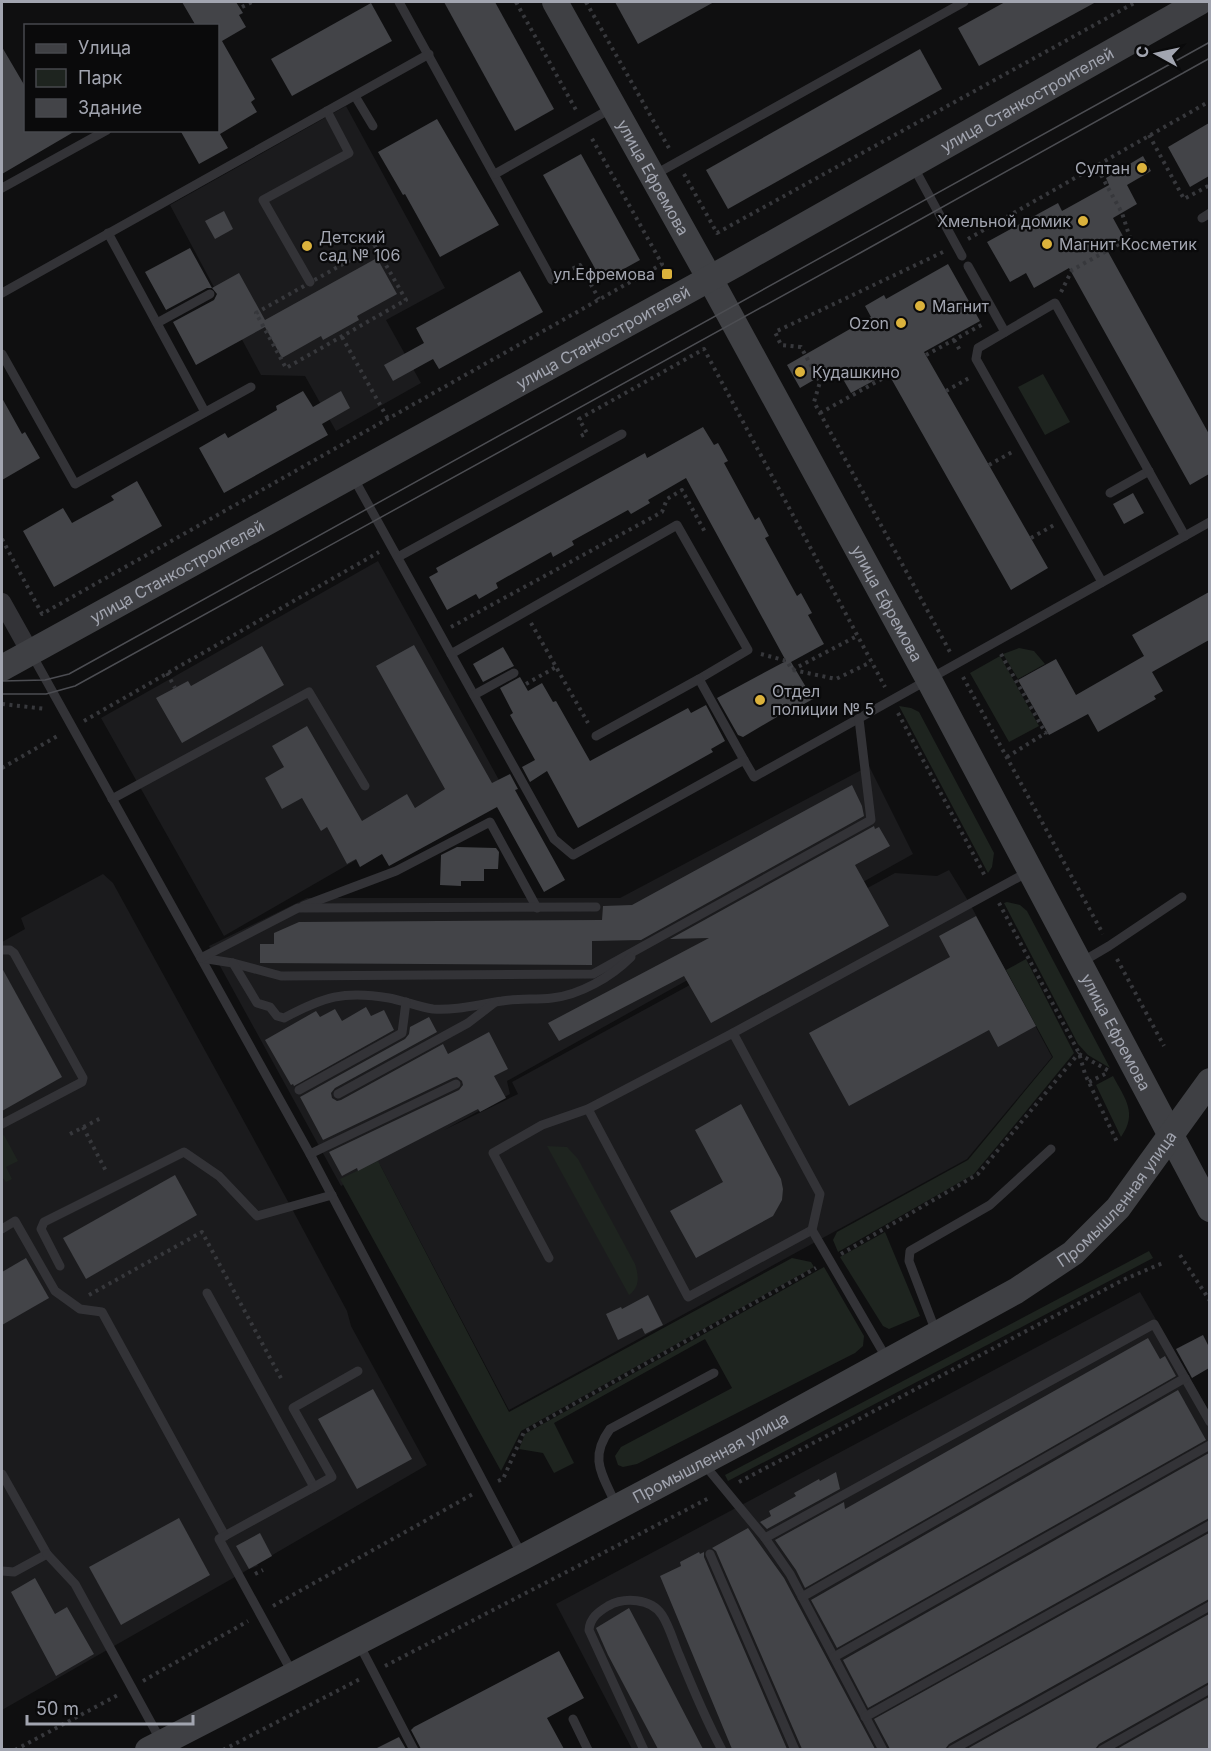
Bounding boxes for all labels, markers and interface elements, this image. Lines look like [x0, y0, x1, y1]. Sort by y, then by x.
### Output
legend [24, 24, 219, 132]
north arrow [1127, 24, 1187, 84]
text: Улица [78, 37, 131, 58]
street label: улица Станкостроителей [937, 43, 1117, 157]
text: С [1131, 45, 1153, 59]
text: Парк [78, 67, 123, 88]
text: Здание [78, 97, 142, 118]
street label: улица Ефремова [613, 116, 694, 239]
place label: Султан [1075, 158, 1130, 178]
marker: Султан [1135, 161, 1149, 175]
place label: Хмельной домик [937, 211, 1071, 231]
marker: Хмельной домик [1076, 214, 1090, 228]
place label: Детский сад № 106 [319, 227, 400, 265]
place label: Магнит Косметик [1059, 234, 1197, 254]
marker: Магнит Косметик [1040, 237, 1054, 251]
marker: Детский сад № 106 [300, 239, 314, 253]
place label: ул.Ефремова [553, 264, 655, 284]
marker: ул.Ефремова [660, 267, 674, 281]
street label: улица Станкостроителей [512, 281, 694, 393]
place label: Магнит [932, 296, 990, 316]
marker: Магнит [913, 299, 927, 313]
place label: Ozon [849, 313, 889, 333]
marker: Ozon [894, 316, 908, 330]
place label: Кудашкино [812, 362, 900, 382]
marker: Кудашкино [793, 365, 807, 379]
street label: улица Станкостроителей [87, 516, 268, 628]
street label: улица Ефремова [847, 542, 927, 665]
place label: Отдел полиции № 5 [772, 681, 874, 719]
marker: Отдел полиции № 5 [753, 693, 767, 707]
street label: улица Ефремова [1077, 970, 1155, 1094]
street label: Промышленная улица [1053, 1127, 1181, 1271]
street label: Промышленная улица [629, 1408, 792, 1507]
scale bar [27, 1688, 194, 1726]
text: 50 m [36, 1698, 79, 1719]

